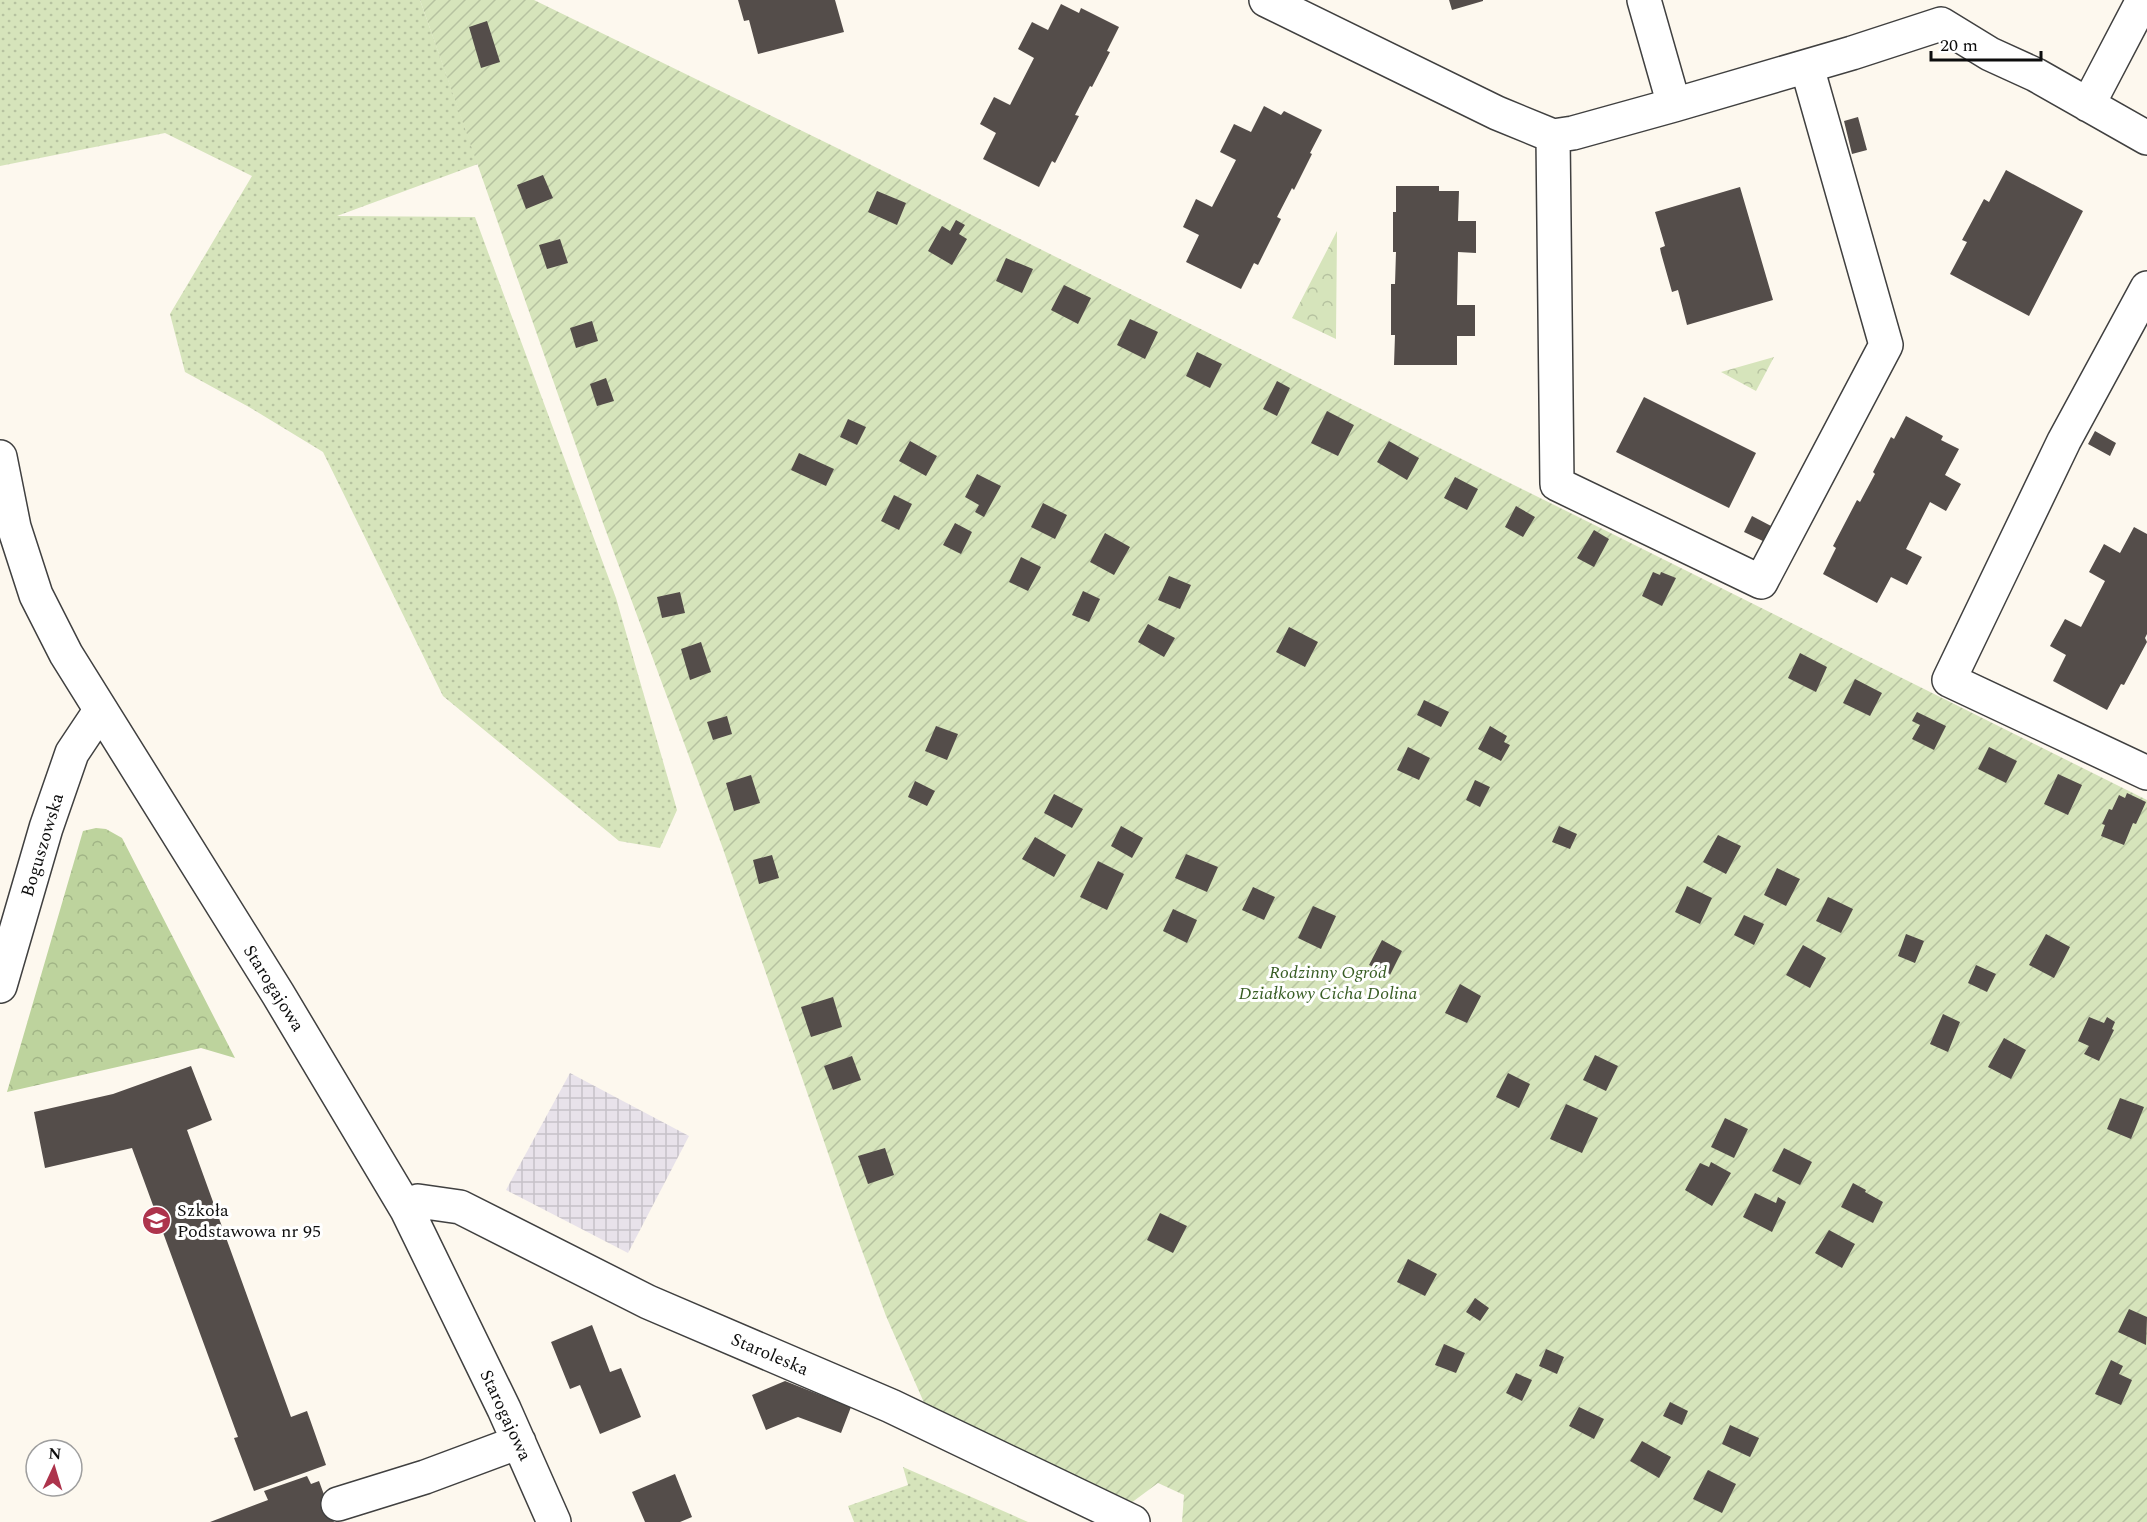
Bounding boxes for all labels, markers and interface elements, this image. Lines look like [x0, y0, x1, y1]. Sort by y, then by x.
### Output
scale bar [1931, 24, 2040, 62]
text: 20 m [1940, 32, 1978, 59]
street label: Boguszowska [14, 790, 71, 900]
street label: Starogajowa [236, 940, 311, 1037]
park label: Rodzinny Ogród Działkowy Cicha Dolina [1239, 959, 1417, 1007]
place label: Szkoła Podstawowa nr 95 [177, 1197, 321, 1245]
school or university icon: Szkoła Podstawowa nr 95 [140, 1204, 172, 1236]
street label: Staroleska [727, 1326, 813, 1383]
street label: Starogajowa [473, 1365, 539, 1465]
north arrow [24, 1438, 84, 1498]
text: N [48, 1442, 62, 1466]

